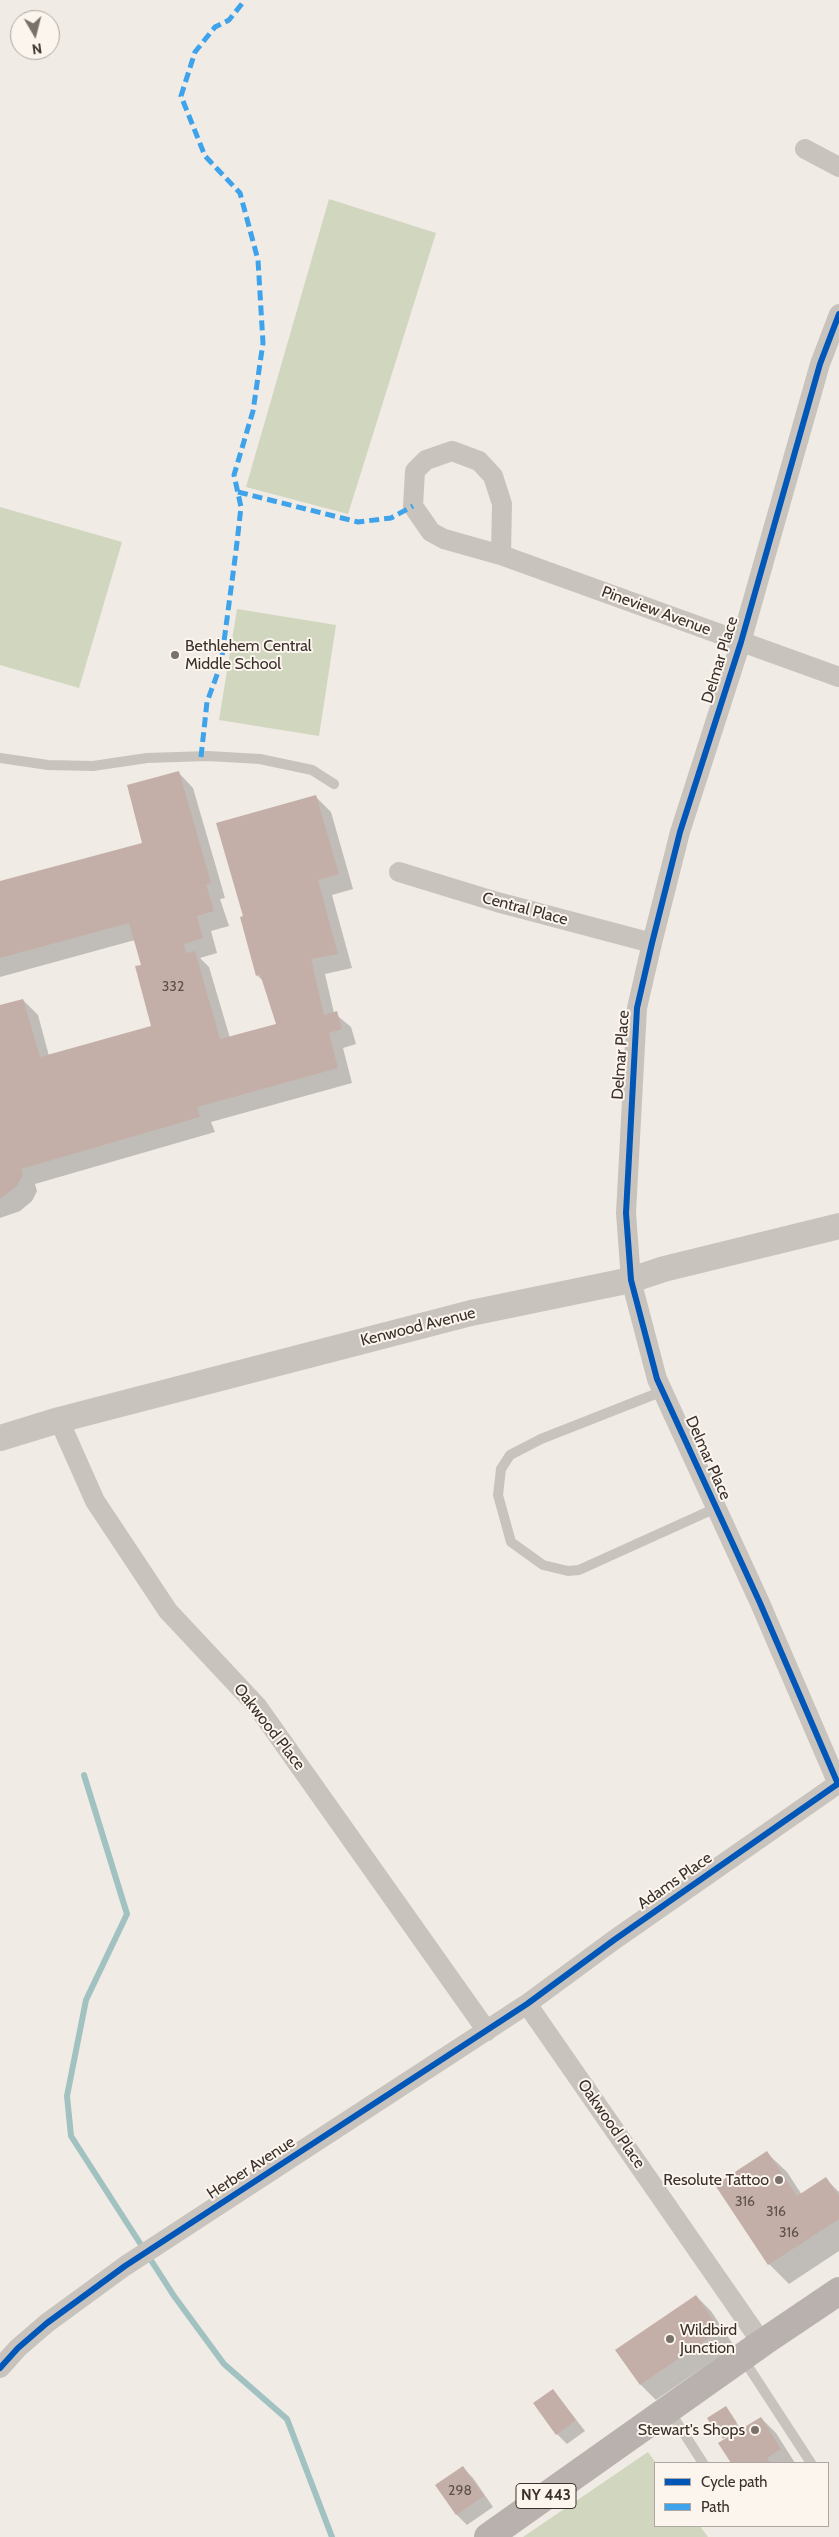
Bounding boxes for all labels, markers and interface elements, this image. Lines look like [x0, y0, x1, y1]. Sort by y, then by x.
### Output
north arrow [10, 10, 60, 60]
text: N [31, 39, 43, 58]
street label: Pineview Avenue [599, 582, 713, 640]
street label: Delmar Place [698, 614, 742, 706]
place label: Bethlehem Central Middle School [185, 636, 312, 674]
marker: Bethlehem Central Middle School [169, 649, 181, 661]
street label: Central Place [480, 888, 570, 930]
house number: 332 [162, 979, 184, 995]
street label: Delmar Place [608, 1010, 634, 1100]
street label: Kenwood Avenue [359, 1303, 477, 1351]
street label: Delmar Place [681, 1413, 735, 1503]
street label: Oakwood Place [229, 1680, 309, 1774]
street label: Adams Place [634, 1848, 716, 1914]
street label: Oakwood Place [573, 2076, 649, 2172]
street label: Herber Avenue [204, 2133, 298, 2203]
place label: Resolute Tattoo [663, 2170, 769, 2190]
marker: Resolute Tattoo [773, 2174, 785, 2186]
house number: 316 [735, 2194, 755, 2210]
house number: 316 [766, 2204, 786, 2220]
house number: 316 [779, 2225, 799, 2241]
place label: Wildbird Junction [680, 2320, 737, 2358]
marker: Wildbird Junction [664, 2333, 676, 2345]
place label: Stewart's Shops [638, 2420, 745, 2440]
marker: Stewart's Shops [749, 2424, 761, 2436]
legend [654, 2462, 829, 2527]
text: Cycle path [701, 2473, 767, 2491]
house number: 298 [448, 2483, 472, 2499]
road number: NY 443 [516, 2484, 576, 2508]
text: Path [701, 2498, 730, 2516]

